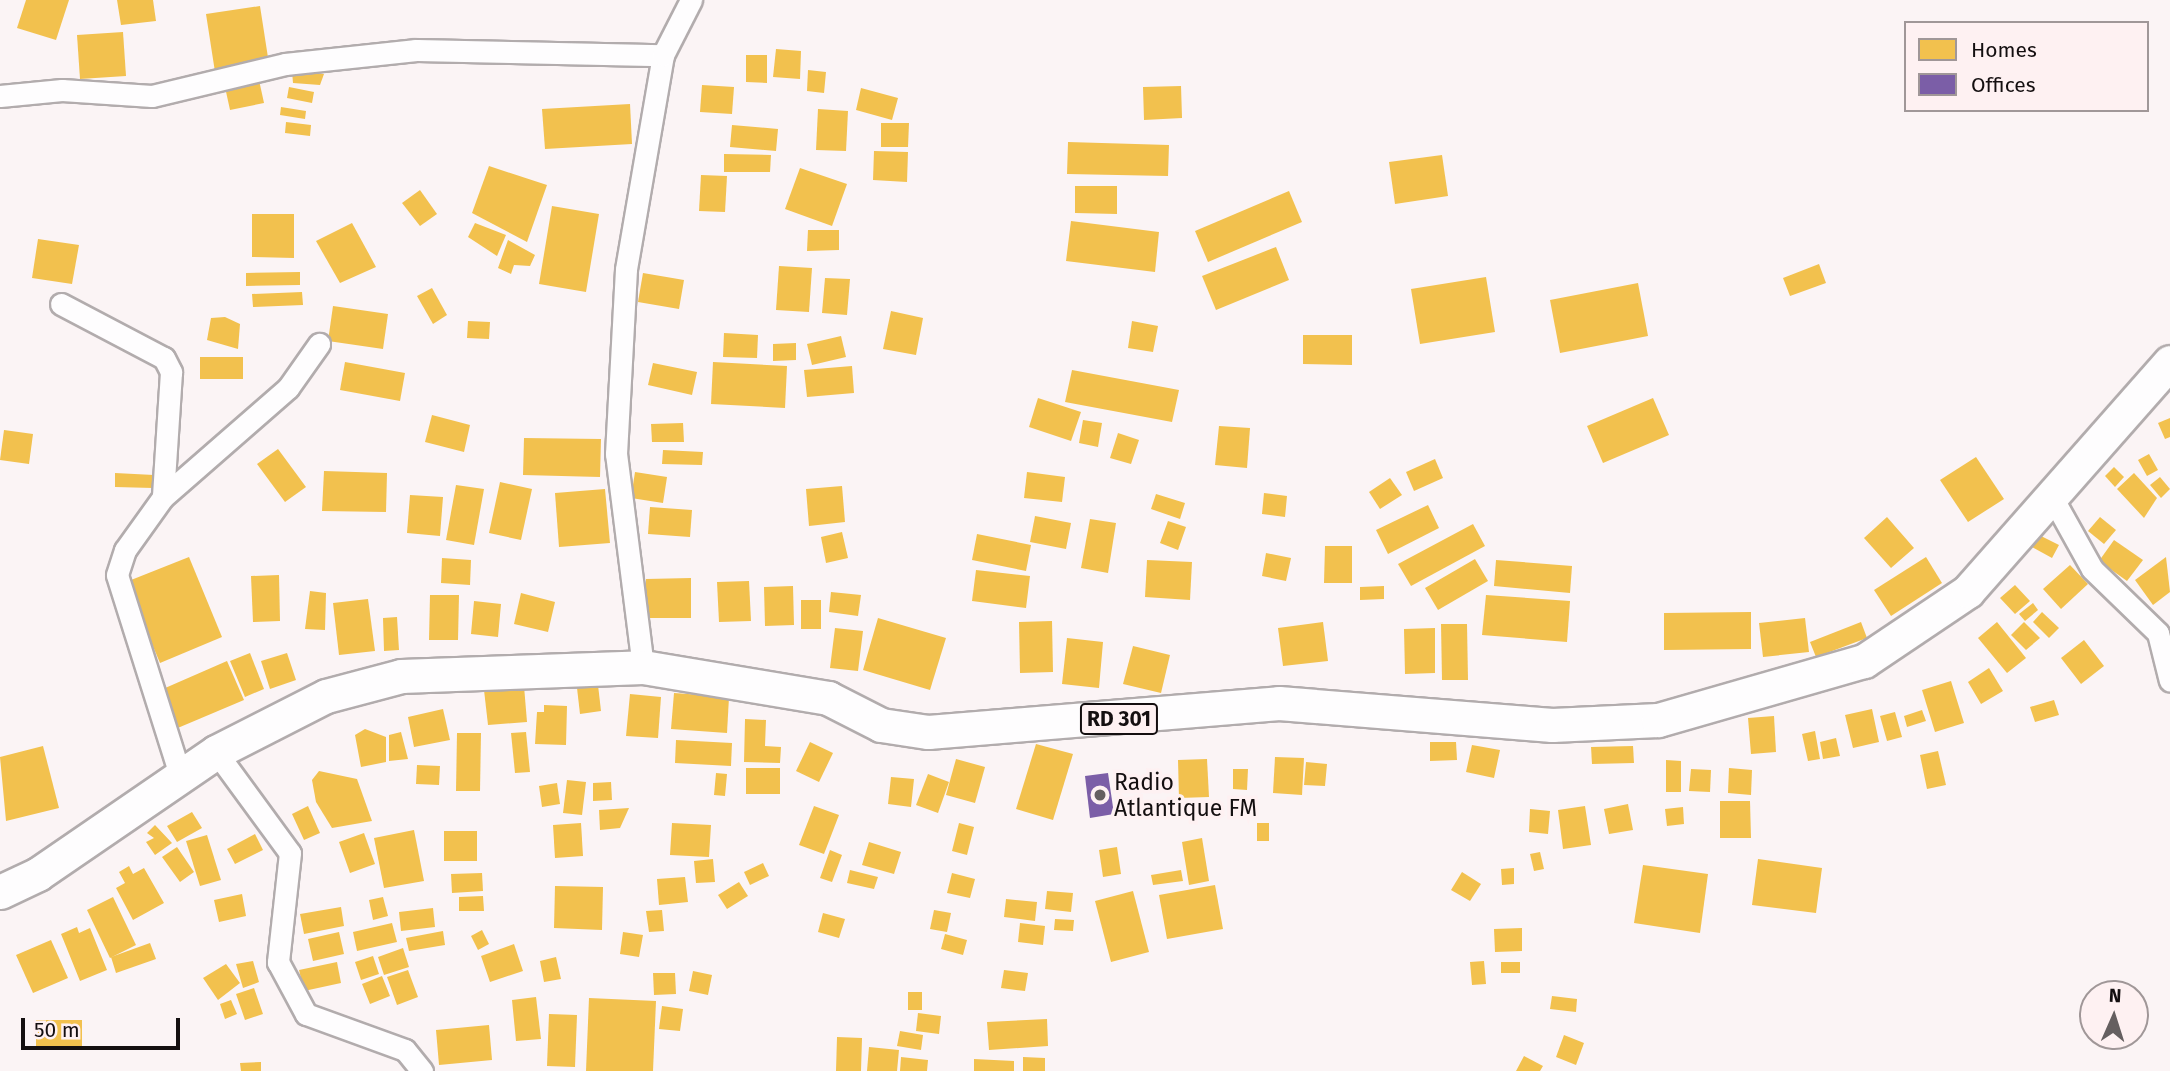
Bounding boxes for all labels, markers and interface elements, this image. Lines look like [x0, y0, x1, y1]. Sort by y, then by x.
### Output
legend [1904, 21, 2149, 112]
text: Homes [1971, 37, 2037, 63]
text: Offices [1971, 72, 2036, 98]
road number: RD 301 [1079, 702, 1159, 736]
place label: Radio Atlantique FM [1114, 768, 1257, 822]
marker: Radio Atlantique FM [1092, 787, 1108, 803]
north arrow [2079, 980, 2149, 1050]
text: N [2108, 984, 2122, 1007]
scale bar [24, 1004, 184, 1048]
text: 50 m [34, 1017, 80, 1043]

